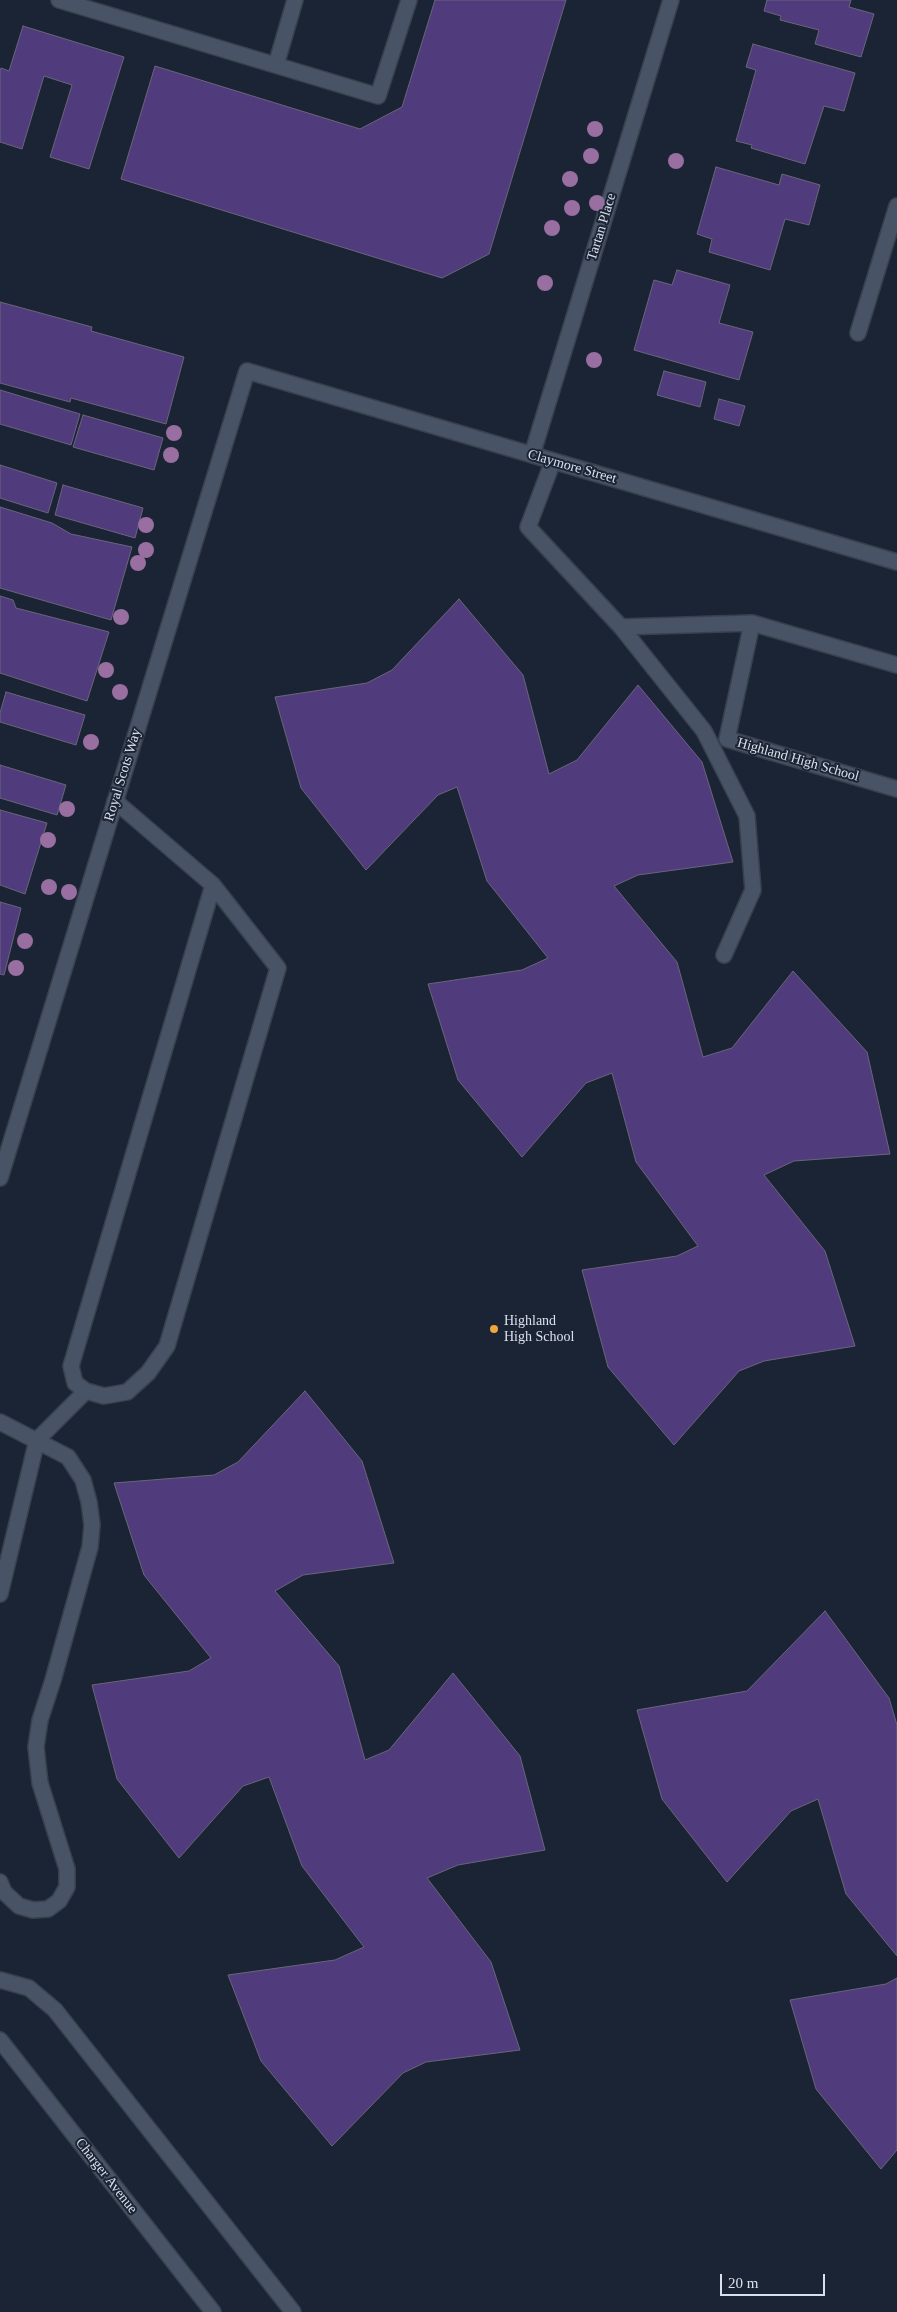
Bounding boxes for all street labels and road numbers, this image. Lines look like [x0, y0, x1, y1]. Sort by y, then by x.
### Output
street label: Tartan Place [584, 191, 620, 263]
street label: Claymore Street [526, 446, 618, 488]
street label: Royal Scots Way [101, 727, 145, 823]
street label: Highland High School [735, 735, 861, 785]
street label: Charger Avenue [71, 2135, 141, 2217]

